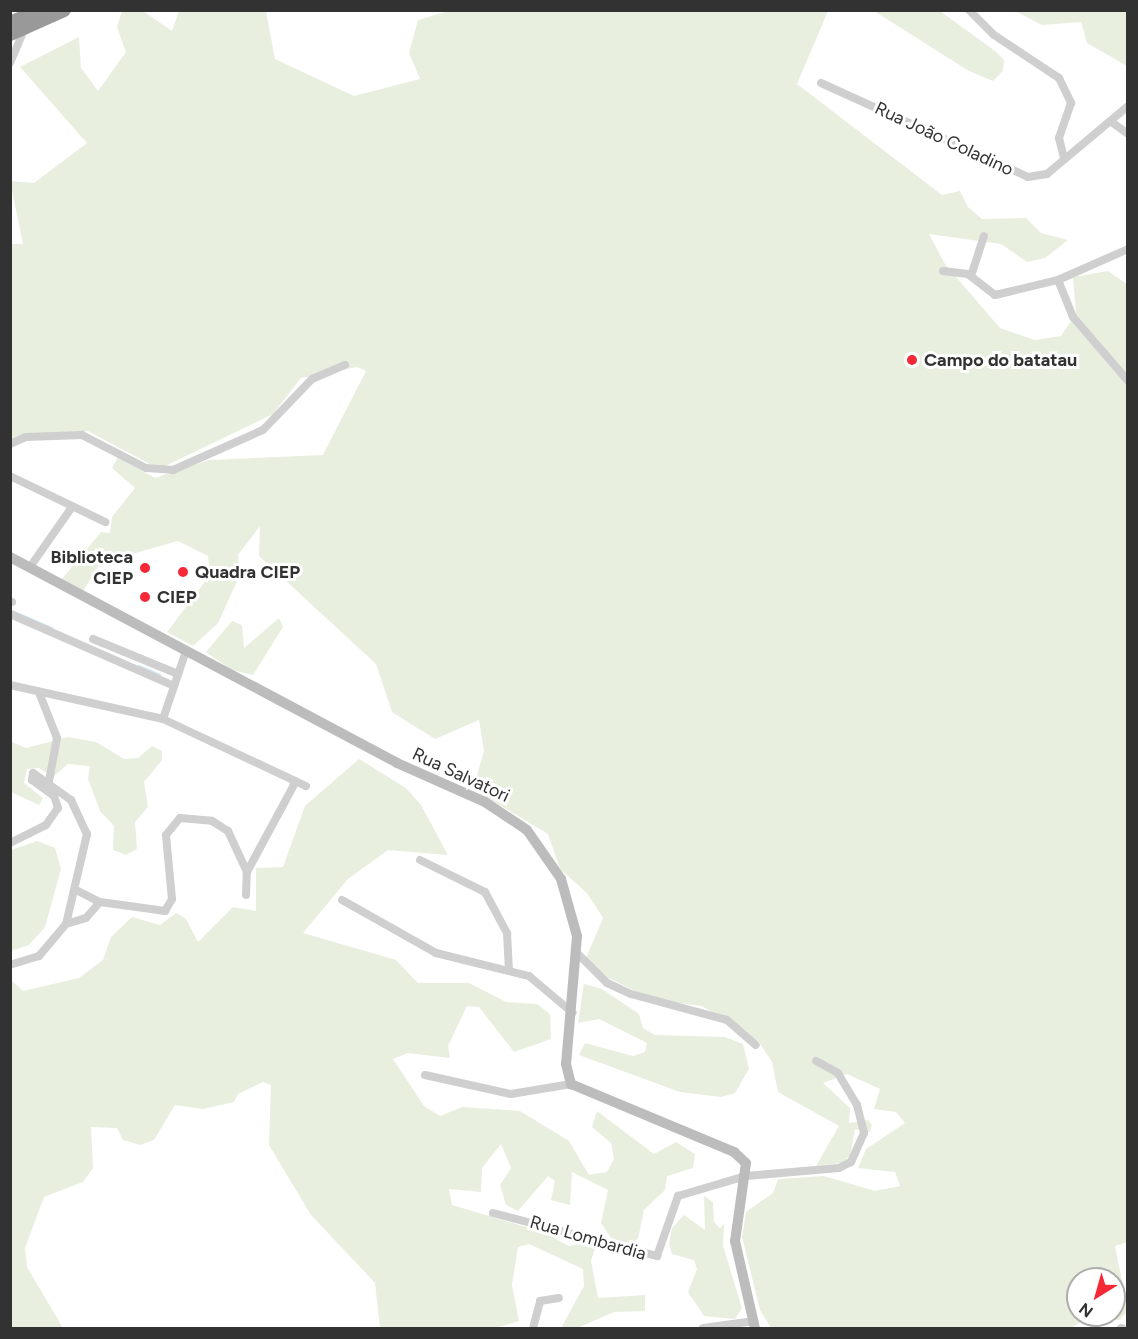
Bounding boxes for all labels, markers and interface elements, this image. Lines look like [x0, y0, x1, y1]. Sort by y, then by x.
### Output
street label: Rua João Coladino [871, 97, 1017, 181]
place label: Campo do batatau [924, 349, 1077, 371]
marker: Campo do batatau [905, 353, 919, 367]
place label: Biblioteca CIEP [50, 547, 133, 590]
marker: Biblioteca CIEP [138, 561, 152, 575]
place label: Quadra CIEP [195, 561, 300, 583]
marker: Quadra CIEP [176, 565, 190, 579]
place label: CIEP [157, 586, 197, 608]
marker: CIEP [138, 590, 152, 604]
street label: Rua Salvatori [409, 743, 513, 807]
street label: Rua Lombardia [527, 1211, 649, 1265]
north arrow [1066, 1267, 1126, 1327]
text: N [1075, 1299, 1097, 1321]

